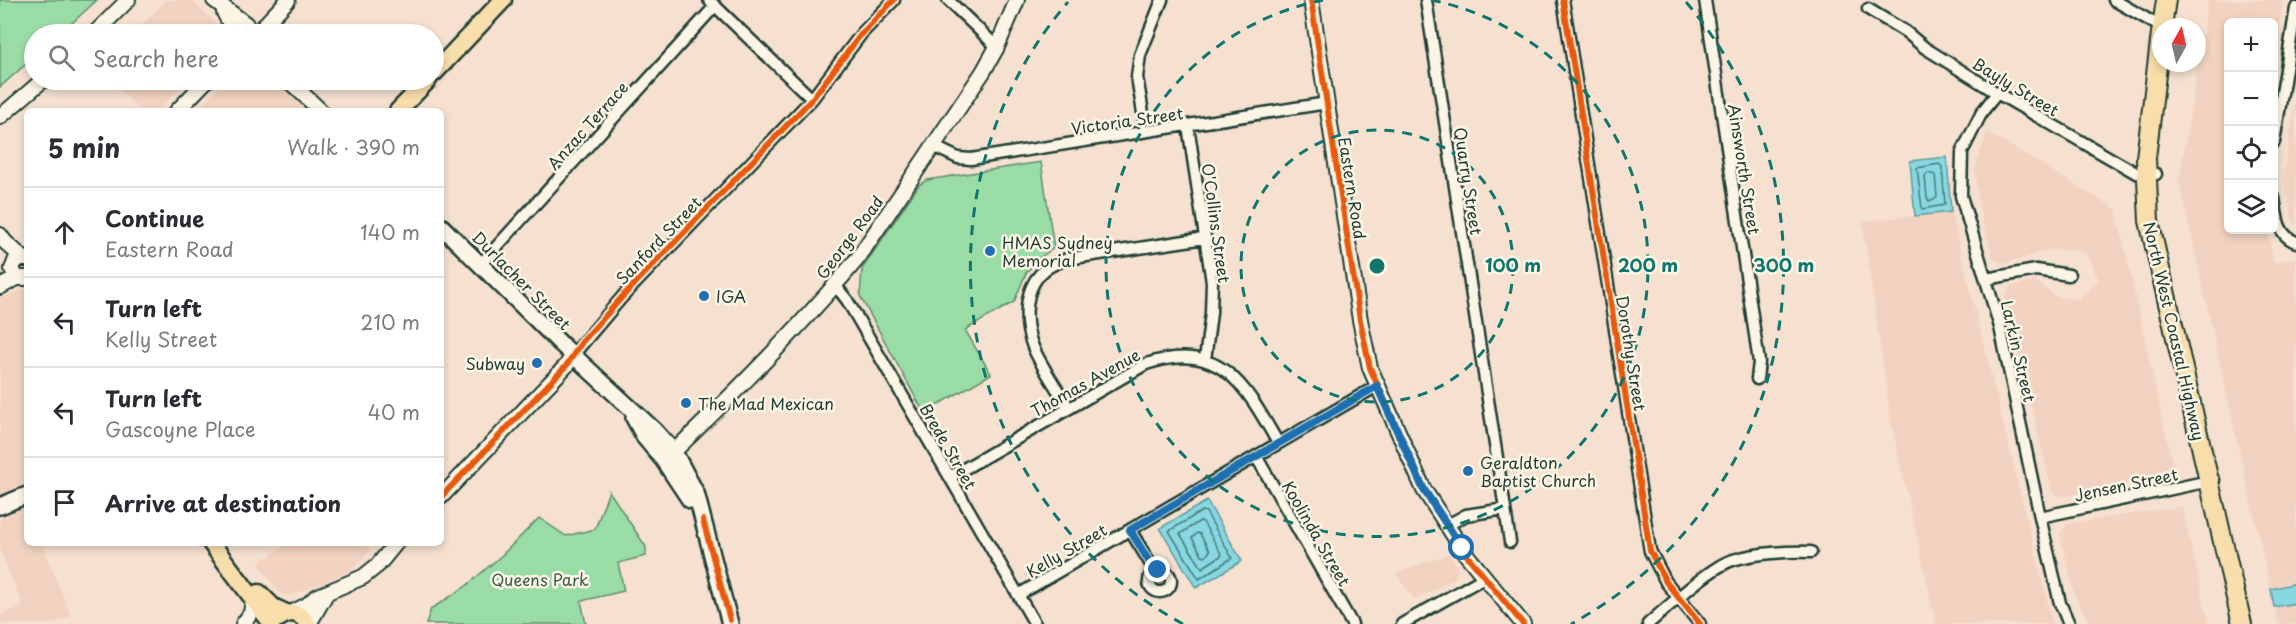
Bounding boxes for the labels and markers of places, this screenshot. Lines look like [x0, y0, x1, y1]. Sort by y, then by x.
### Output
place label: HMAS Sydney Memorial [1002, 230, 1113, 272]
marker: HMAS Sydney Memorial [983, 244, 997, 258]
centre of rings [1367, 256, 1387, 276]
place label: IGA [716, 284, 746, 308]
marker: IGA [697, 289, 711, 303]
place label: Subway [466, 351, 525, 375]
marker: Subway [530, 356, 544, 370]
place label: The Mad Mexican [698, 391, 834, 415]
marker: The Mad Mexican [679, 396, 693, 410]
place label: Geraldton Baptist Church [1480, 450, 1596, 492]
marker: Geraldton Baptist Church [1461, 464, 1475, 478]

